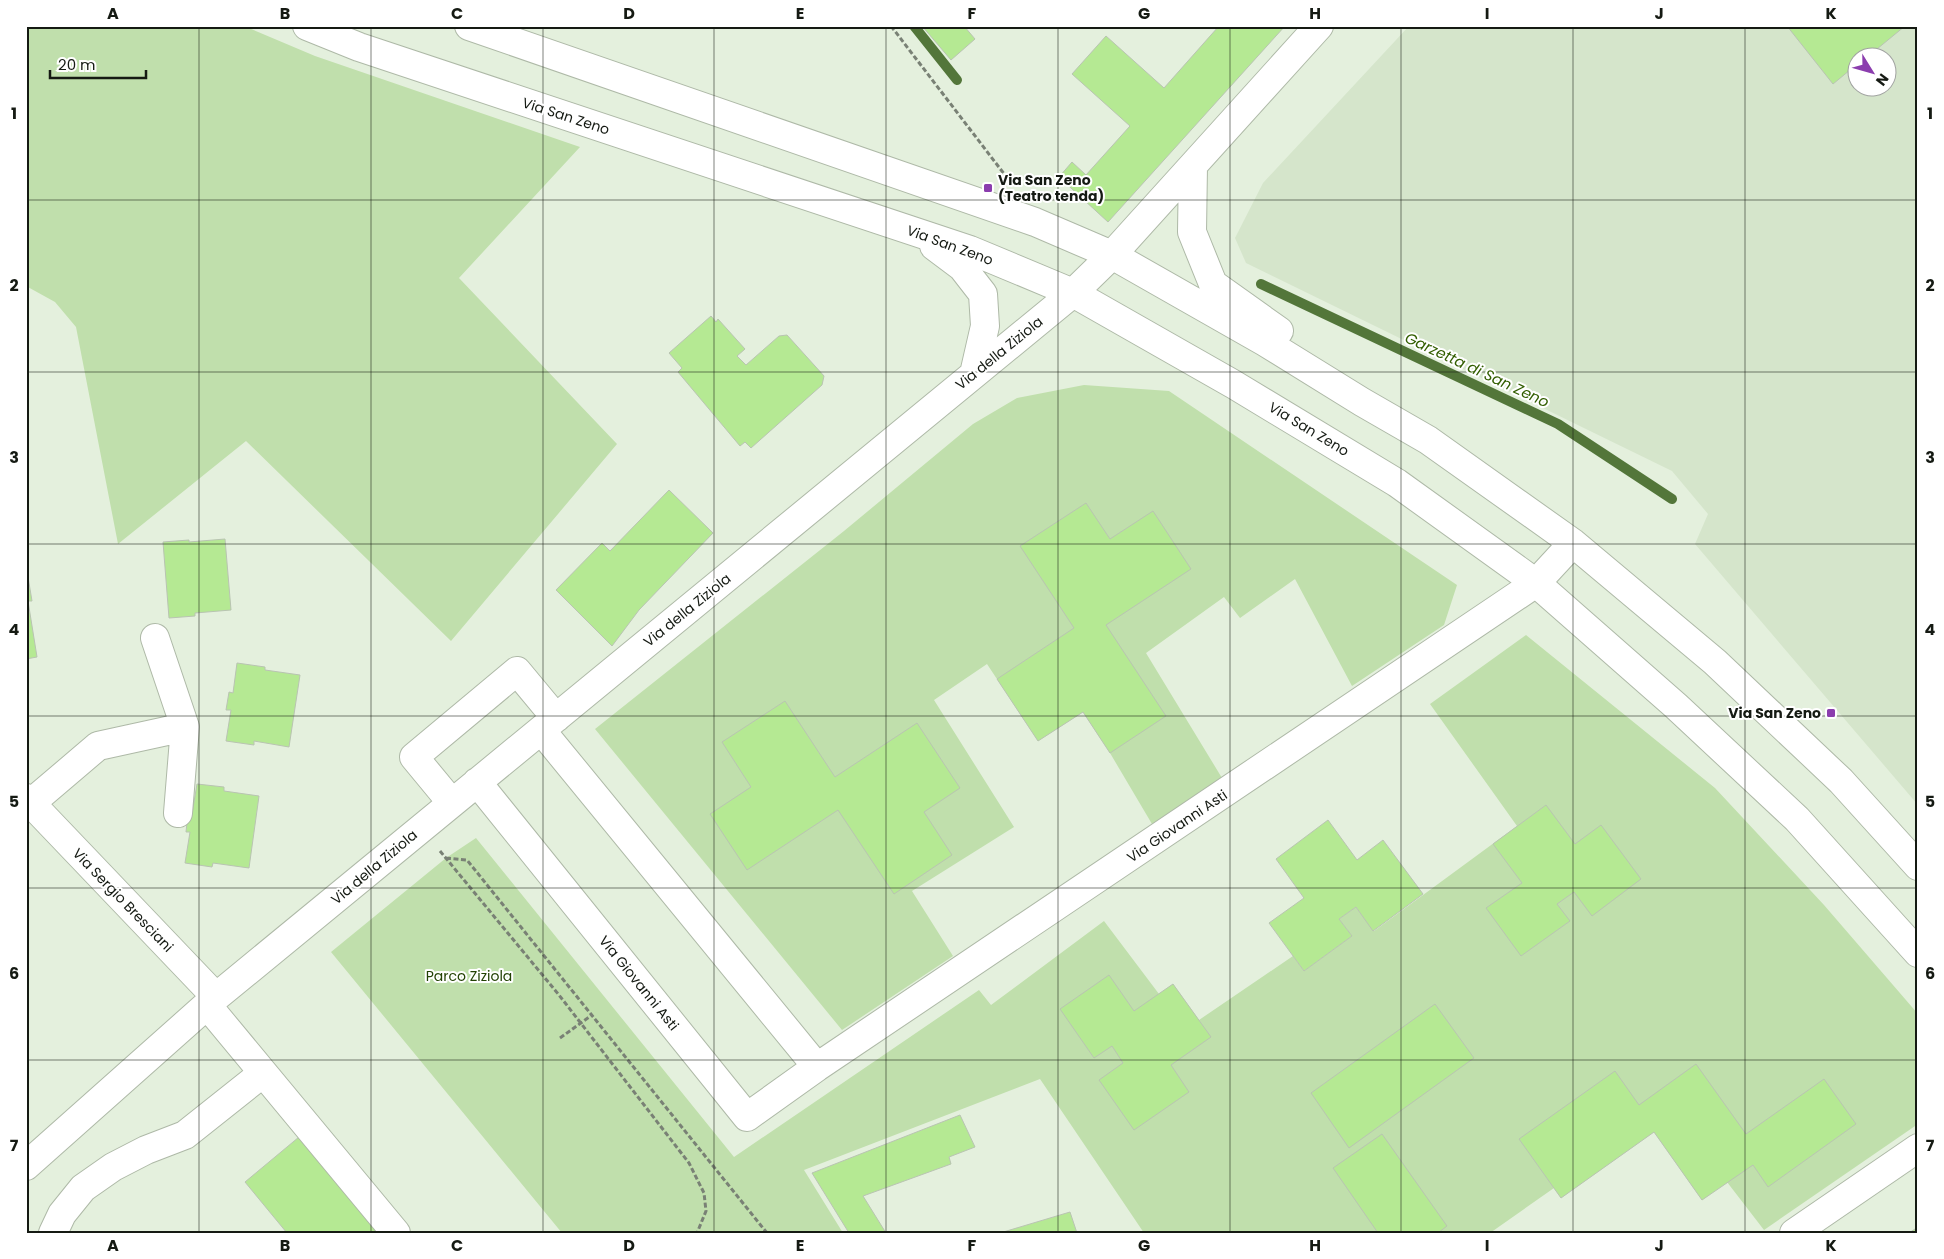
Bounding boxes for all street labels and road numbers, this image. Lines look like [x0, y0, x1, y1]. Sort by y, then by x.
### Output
street label: Via San Zeno [520, 92, 612, 140]
street label: Via San Zeno [904, 220, 996, 270]
street label: Via della Ziziola [951, 312, 1047, 394]
street label: Via San Zeno [1265, 397, 1353, 461]
street label: Via della Ziziola [639, 569, 735, 651]
street label: Via Giovanni Asti [1123, 785, 1231, 867]
street label: Via della Ziziola [327, 825, 421, 909]
street label: Via Sergio Bresciani [68, 844, 178, 956]
street label: Via Giovanni Asti [594, 931, 684, 1035]

